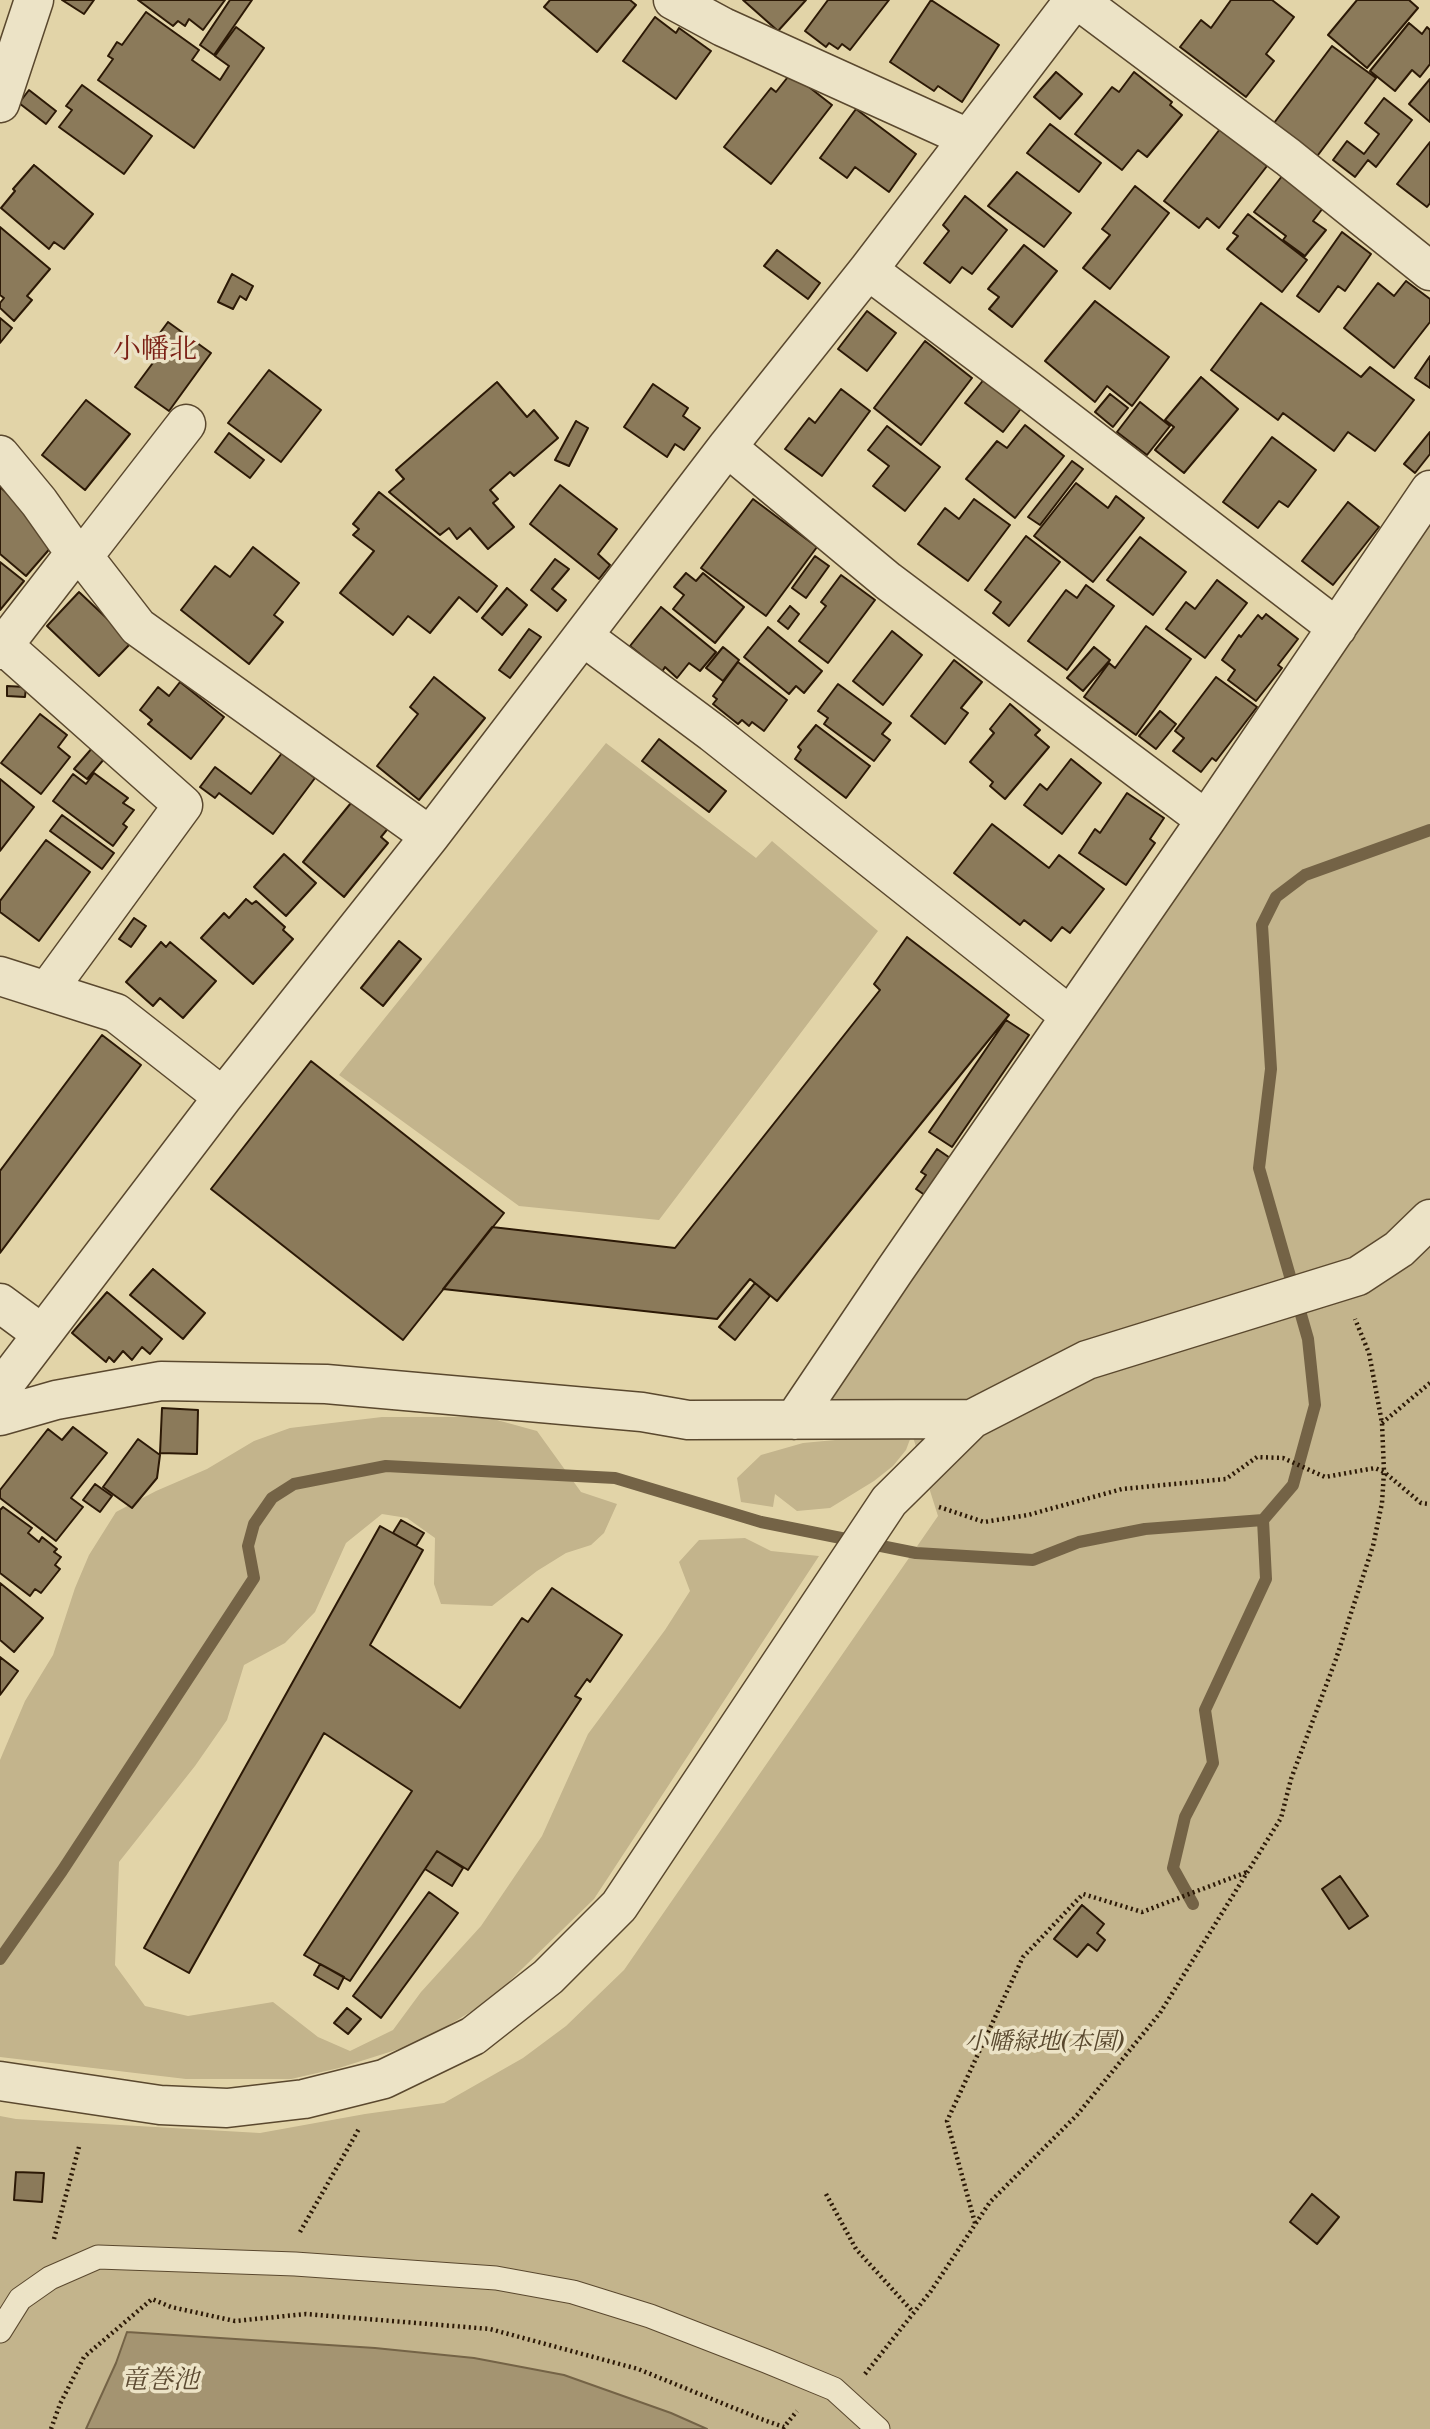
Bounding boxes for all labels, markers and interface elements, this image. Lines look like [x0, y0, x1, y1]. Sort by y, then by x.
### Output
district label: 小幡北 [113, 334, 197, 368]
park label: 小幡緑地(本園) [965, 2029, 1123, 2057]
water label: 竜巻池 [121, 2366, 199, 2398]

